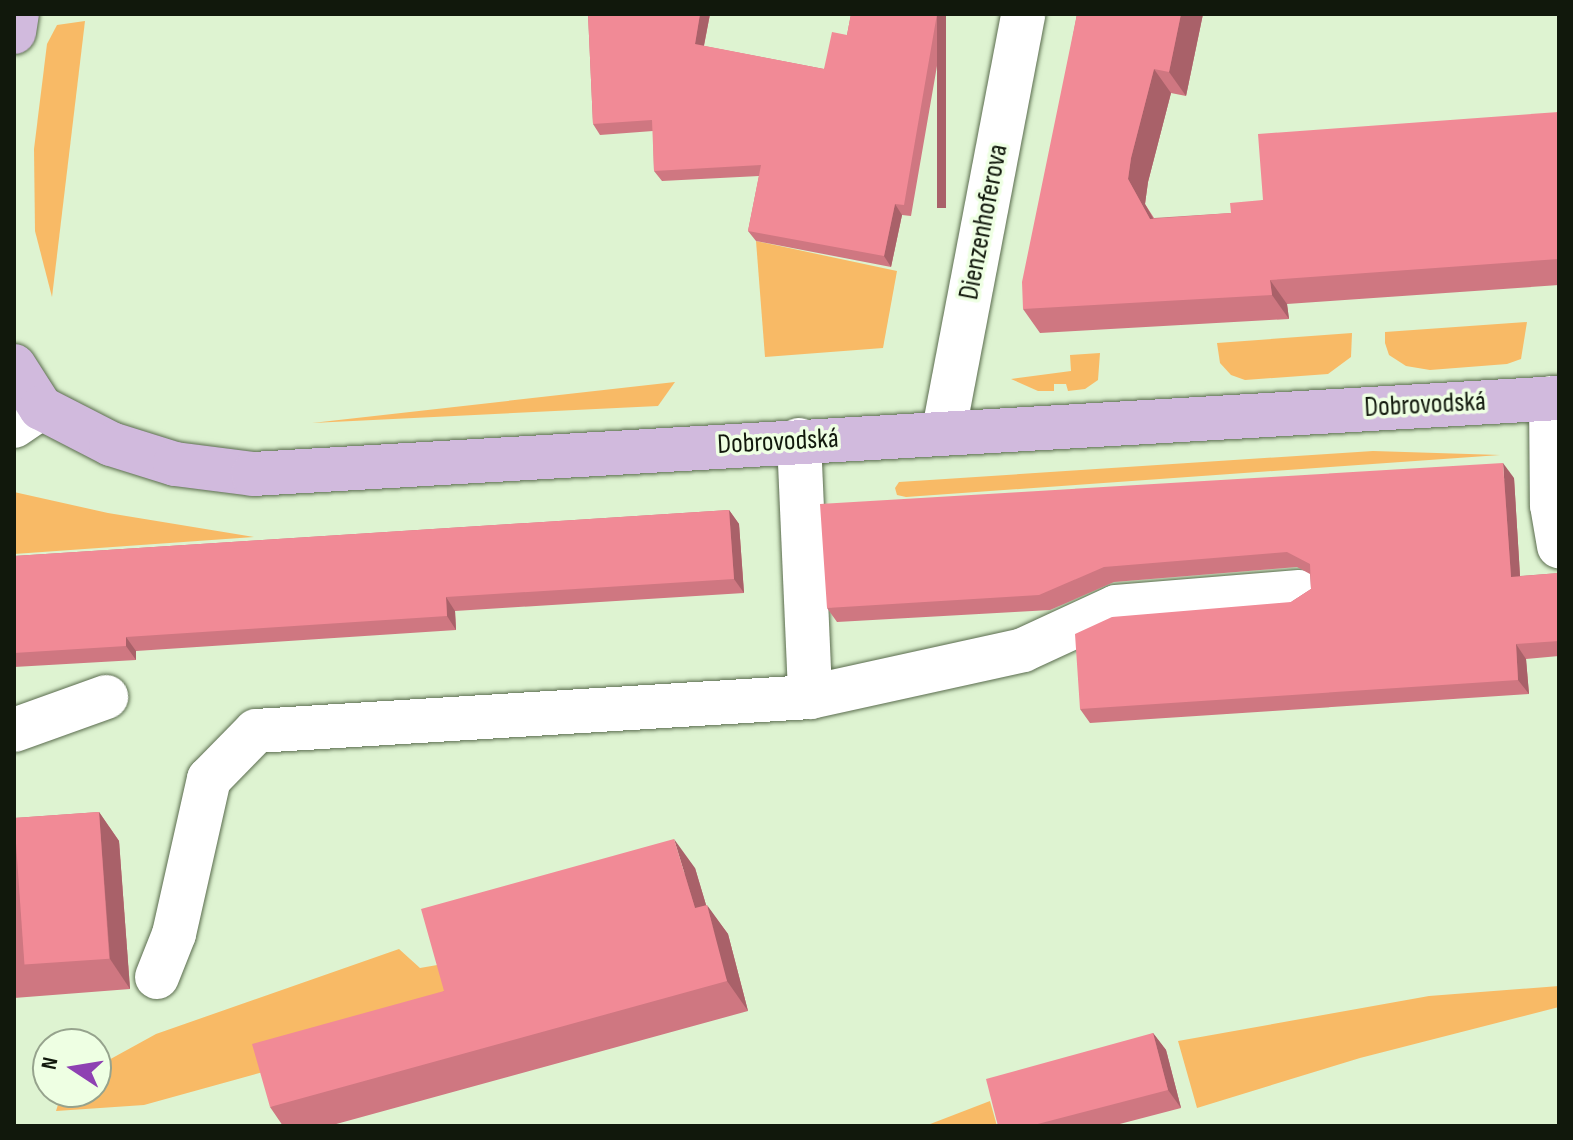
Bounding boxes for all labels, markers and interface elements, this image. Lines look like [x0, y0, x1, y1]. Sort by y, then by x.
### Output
street label: Dienzenhoferova [952, 141, 1016, 303]
street label: Dobrovodská [1363, 385, 1487, 425]
street label: Dobrovodská [716, 422, 840, 462]
north arrow [32, 1028, 112, 1108]
text: N [36, 1055, 64, 1072]

